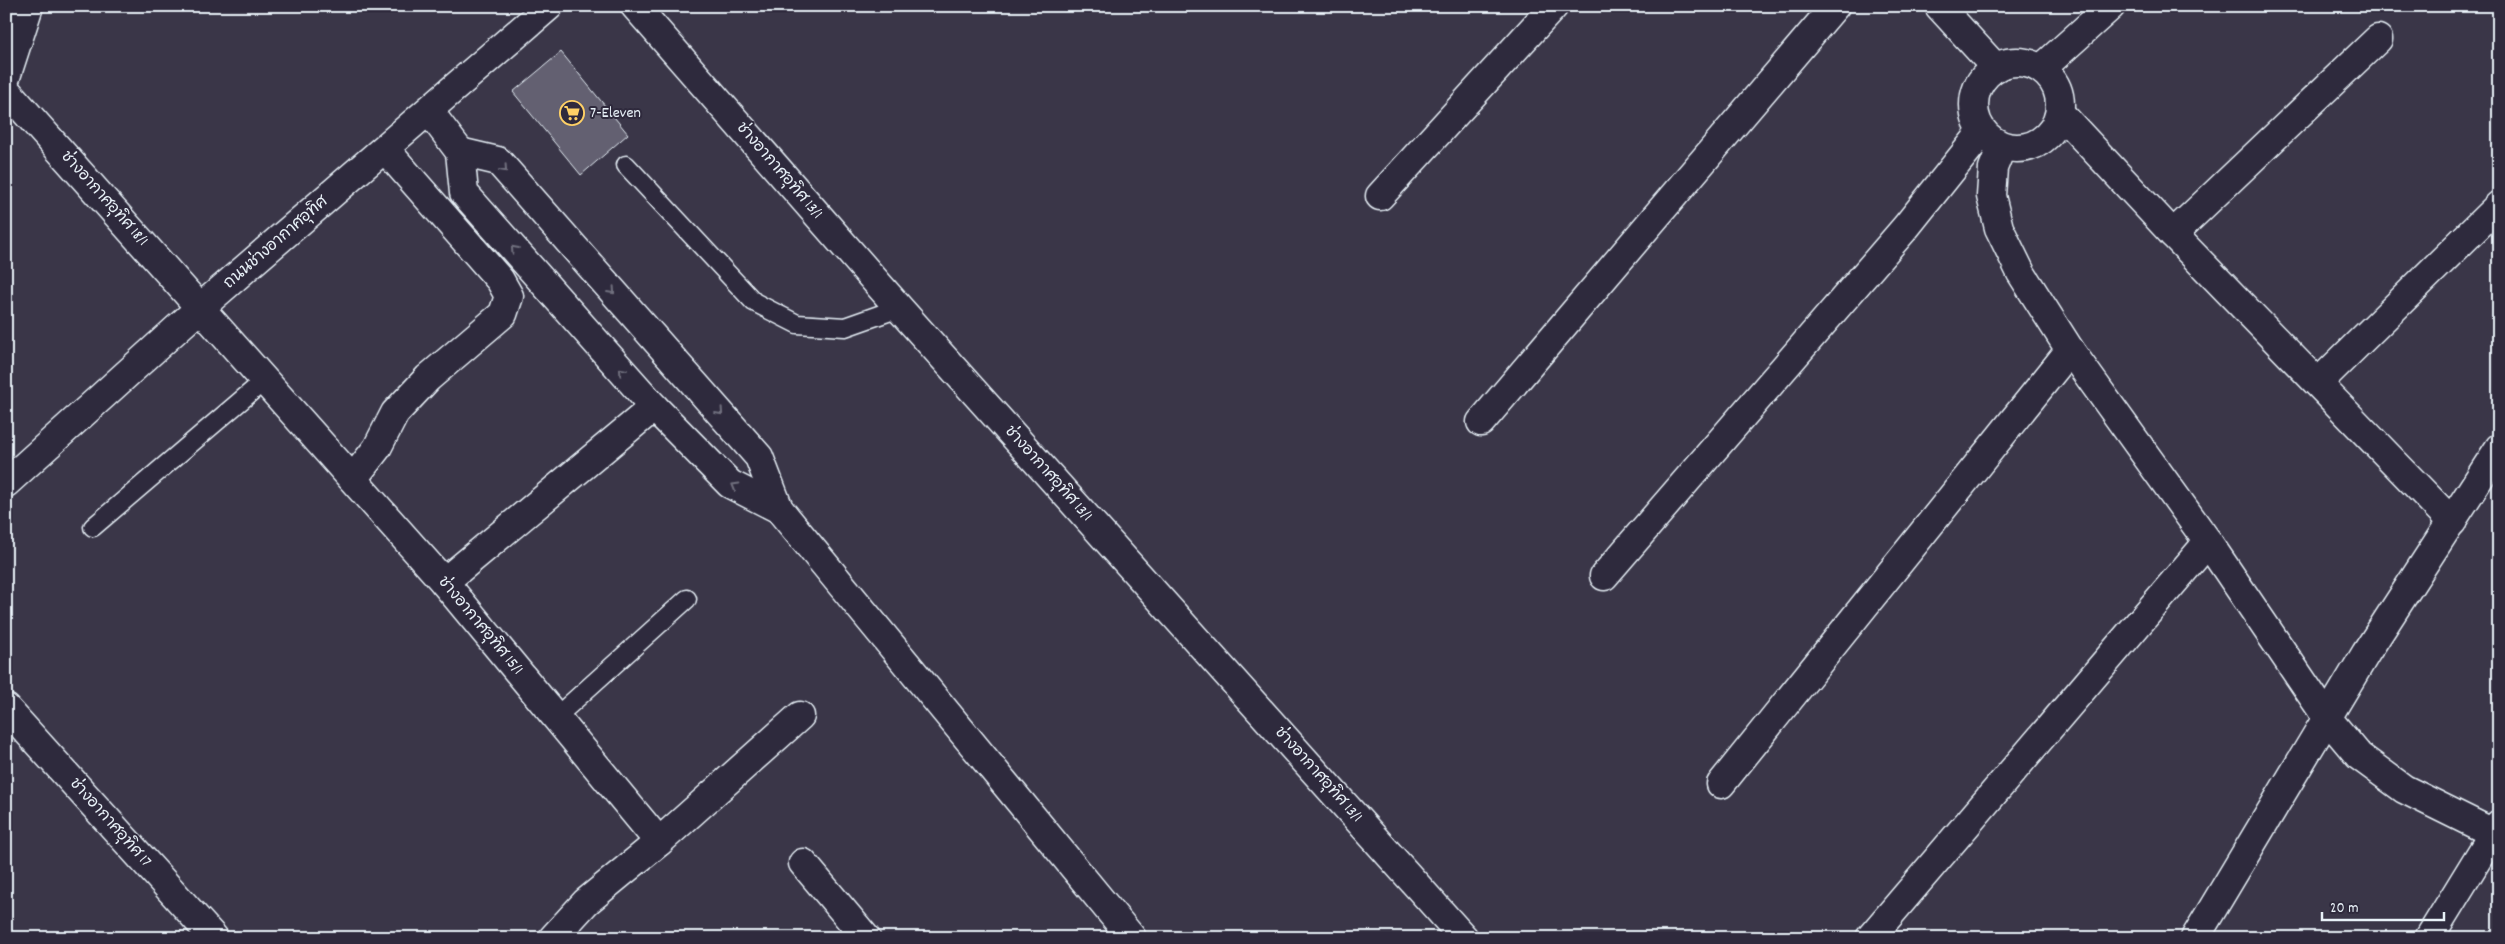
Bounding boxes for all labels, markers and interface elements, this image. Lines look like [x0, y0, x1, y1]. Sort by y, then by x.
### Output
supermarket icon: 7-Eleven [559, 100, 585, 126]
place label: 7-Eleven [590, 102, 641, 125]
street label: ช่างอากาศอุทิศ 13/1 [730, 116, 829, 225]
street label: ช่างอากาศอุทิศ 18/1 [55, 145, 155, 252]
one-way arrow [499, 164, 508, 173]
street label: ถนนช่างอากาศอุทิศ [218, 188, 335, 295]
one-way arrow [511, 246, 520, 255]
one-way arrow [606, 285, 615, 294]
one-way arrow [618, 367, 627, 376]
one-way arrow [714, 407, 723, 416]
street label: ช่างอากาศอุทิศ 13/1 [999, 420, 1099, 527]
one-way arrow [732, 483, 741, 493]
street label: ช่างอากาศอุทิศ 15/1 [432, 570, 530, 680]
street label: ช่างอากาศอุทิศ 13/1 [1269, 721, 1369, 828]
street label: ช่างอากาศอุทิศ 17 [64, 772, 158, 873]
scale bar [2322, 889, 2445, 921]
text: 20 m [2330, 898, 2358, 920]

